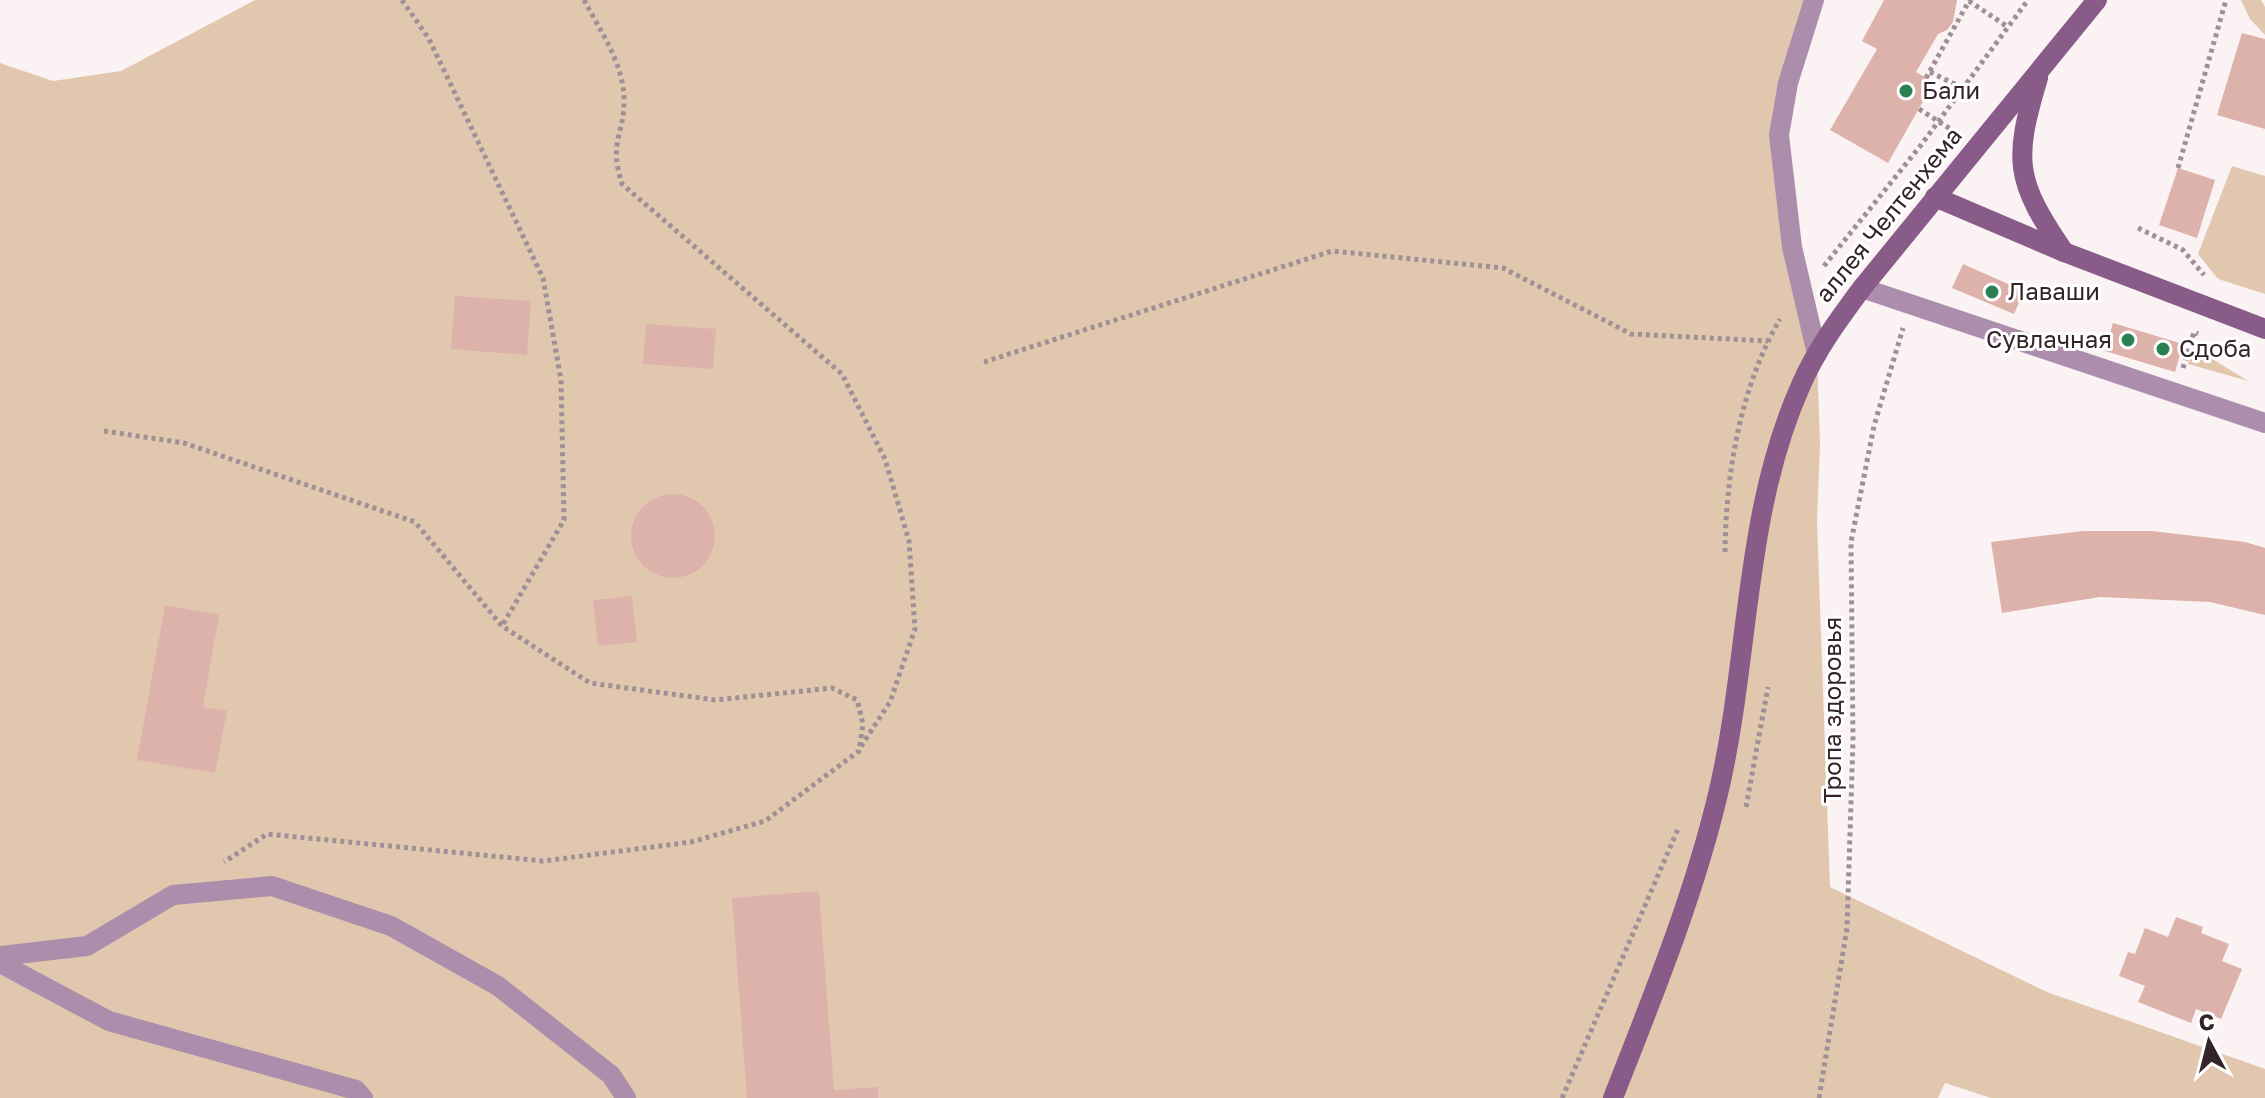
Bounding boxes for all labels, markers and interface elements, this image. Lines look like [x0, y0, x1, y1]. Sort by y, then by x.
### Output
place label: Бали [1922, 75, 1980, 104]
marker: Бали [1897, 82, 1915, 100]
street label: аллея Челтенхема [1808, 121, 1967, 307]
place label: Лаваши [2008, 276, 2100, 305]
marker: Лаваши [1983, 283, 2001, 301]
place label: Сувлачная [1986, 324, 2112, 353]
marker: Сувлачная [2119, 331, 2137, 349]
place label: Сдоба [2179, 333, 2251, 362]
marker: Сдоба [2154, 340, 2172, 358]
street label: Тропа здоровья [1817, 617, 1846, 803]
north arrow [2169, 1002, 2249, 1082]
text: С [2197, 1007, 2216, 1036]

